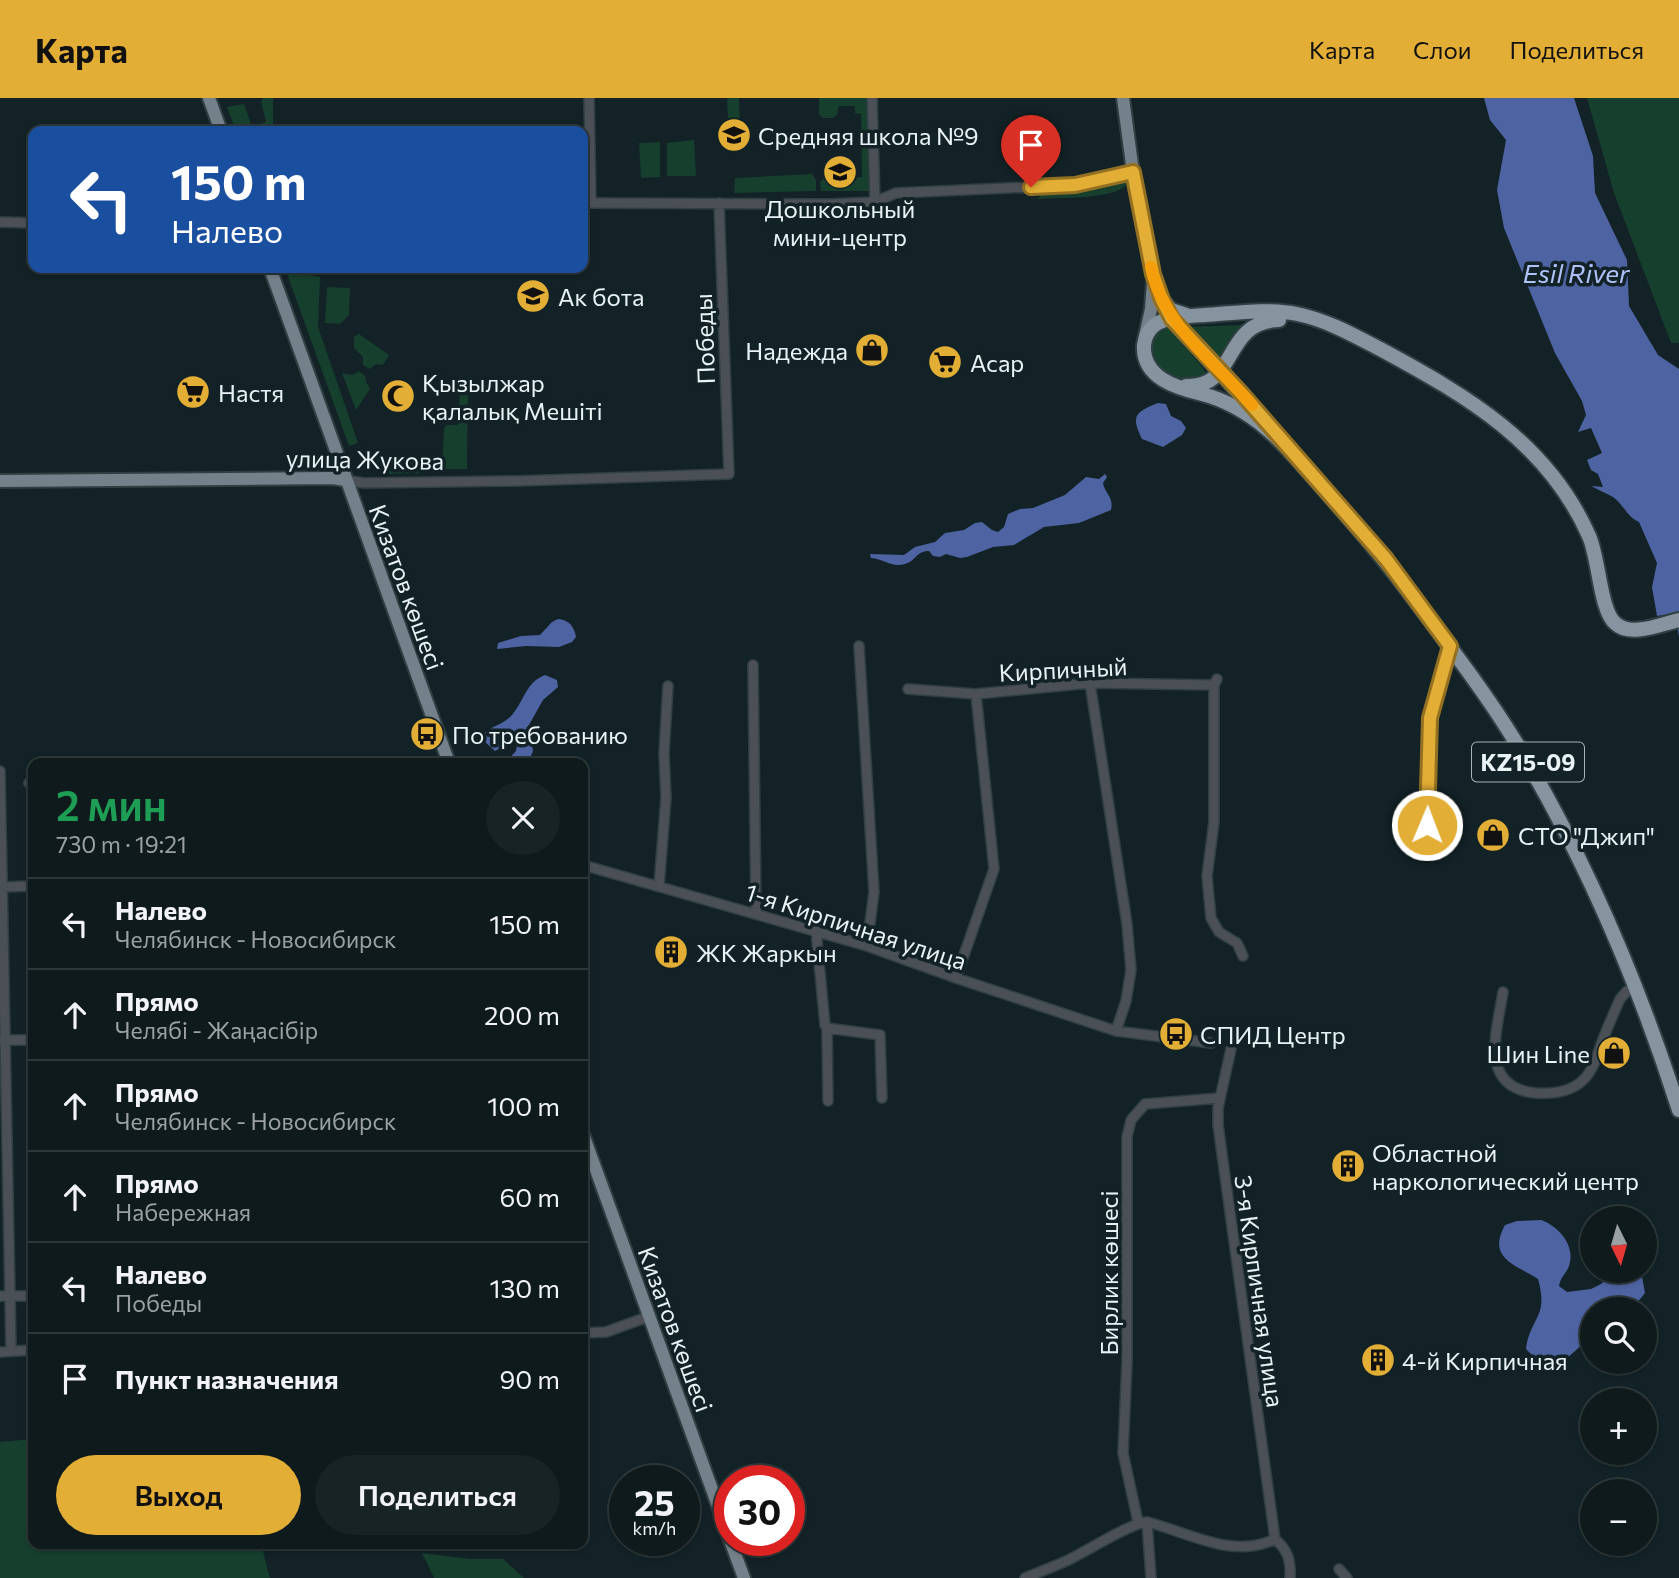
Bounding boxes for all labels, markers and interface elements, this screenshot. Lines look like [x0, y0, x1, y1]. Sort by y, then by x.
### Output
text: Карта [35, 29, 128, 70]
text: Карта [1309, 35, 1375, 64]
text: Слои [1413, 35, 1471, 64]
text: Поделиться [1509, 35, 1644, 64]
pin [1001, 115, 1061, 187]
school or university icon: Средняя школа №9 [715, 116, 753, 154]
place label: Средняя школа №9 [758, 121, 979, 150]
icon: arrive [1012, 126, 1050, 164]
text: 150 m [171, 150, 306, 210]
school or university icon: Дошкольный мини-центр [821, 153, 859, 191]
icon: left [56, 154, 147, 245]
place label: Дошкольный мини-центр [765, 194, 915, 251]
text: Налево [171, 210, 283, 250]
water label: Esil River [1523, 257, 1631, 288]
school or university icon: Ак бота [514, 277, 552, 315]
place label: Ак бота [558, 282, 644, 311]
street label: Победы [688, 293, 720, 385]
shop icon: Надежда [853, 331, 891, 369]
place label: Надежда [745, 336, 848, 365]
supermarket icon: Асар [926, 343, 964, 381]
place label: Асар [970, 348, 1024, 377]
place label: Қызылжар қалалық Мешіті [422, 368, 603, 425]
supermarket icon: Настя [174, 373, 212, 411]
mosque icon: Қызылжар қалалық Мешіті [379, 377, 417, 415]
place label: Настя [218, 378, 284, 407]
street label: улица Жукова [286, 443, 444, 475]
street label: Кизатов көшесі [364, 500, 450, 674]
street label: Кирпичный [998, 651, 1128, 687]
bus stop icon: По требованию [408, 715, 446, 753]
place label: По требованию [452, 720, 628, 749]
road number: KZ15-09 [1472, 742, 1584, 782]
text: 2 мин [56, 778, 167, 830]
button: close [486, 781, 560, 855]
position arrow [1390, 788, 1464, 862]
shop icon: СТО "Джип" [1474, 816, 1512, 854]
place label: СТО "Джип" [1518, 821, 1655, 850]
text: 730 m · 19:21 [56, 830, 187, 858]
street label: 1-я Кирпичная улица [742, 877, 970, 975]
text: Налево [115, 894, 207, 925]
icon: left [56, 905, 94, 943]
text: 150 m [489, 908, 560, 939]
text: Челябинск - Новосибирск [115, 925, 396, 953]
building icon: ЖК Жаркын [652, 933, 690, 971]
place label: ЖК Жаркын [696, 938, 837, 967]
text: Прямо [115, 985, 199, 1016]
icon: ahead [56, 996, 94, 1034]
text: 200 m [484, 999, 560, 1030]
bus stop icon: СПИД Центр [1157, 1015, 1195, 1053]
text: Челябі - Жаңасібір [115, 1016, 318, 1044]
place label: СПИД Центр [1200, 1020, 1346, 1049]
shop icon: Шин Line [1595, 1034, 1633, 1072]
place label: Шин Line [1487, 1039, 1590, 1068]
text: Прямо [115, 1076, 199, 1107]
icon: ahead [56, 1087, 94, 1125]
text: 100 m [487, 1090, 560, 1121]
text: Челябинск - Новосибирск [115, 1107, 396, 1135]
place label: Областной наркологический центр [1372, 1138, 1639, 1195]
building icon: Областной наркологический центр [1329, 1147, 1367, 1185]
text: Прямо [115, 1167, 199, 1198]
street label: 3-я Кирпичная улица [1229, 1173, 1291, 1409]
icon: ahead [56, 1178, 94, 1216]
text: 60 m [500, 1181, 560, 1212]
street label: Бирлик көшесі [1094, 1190, 1123, 1356]
text: Набережная [115, 1198, 251, 1226]
north arrow [1580, 1206, 1657, 1283]
map controls [1580, 1206, 1657, 1556]
street label: Кизатов көшесі [633, 1242, 719, 1416]
text: Налево [115, 1258, 207, 1289]
icon: left [56, 1269, 94, 1307]
text: 130 m [489, 1272, 560, 1303]
text: Победы [115, 1289, 202, 1317]
button: search [1580, 1297, 1657, 1374]
building icon: 4-й Кирпичная [1359, 1341, 1397, 1379]
place label: 4-й Кирпичная [1402, 1346, 1568, 1375]
icon: arrive [56, 1360, 94, 1398]
text: Пункт назначения [115, 1363, 339, 1394]
text: 90 m [500, 1363, 560, 1394]
button: + [1580, 1388, 1657, 1465]
button: Выход [56, 1455, 301, 1535]
button: Поделиться [315, 1455, 560, 1535]
speed limit sign: 30 [714, 1465, 805, 1556]
button: − [1580, 1479, 1657, 1556]
text: 25 [634, 1480, 675, 1523]
text: km/h [633, 1517, 676, 1539]

